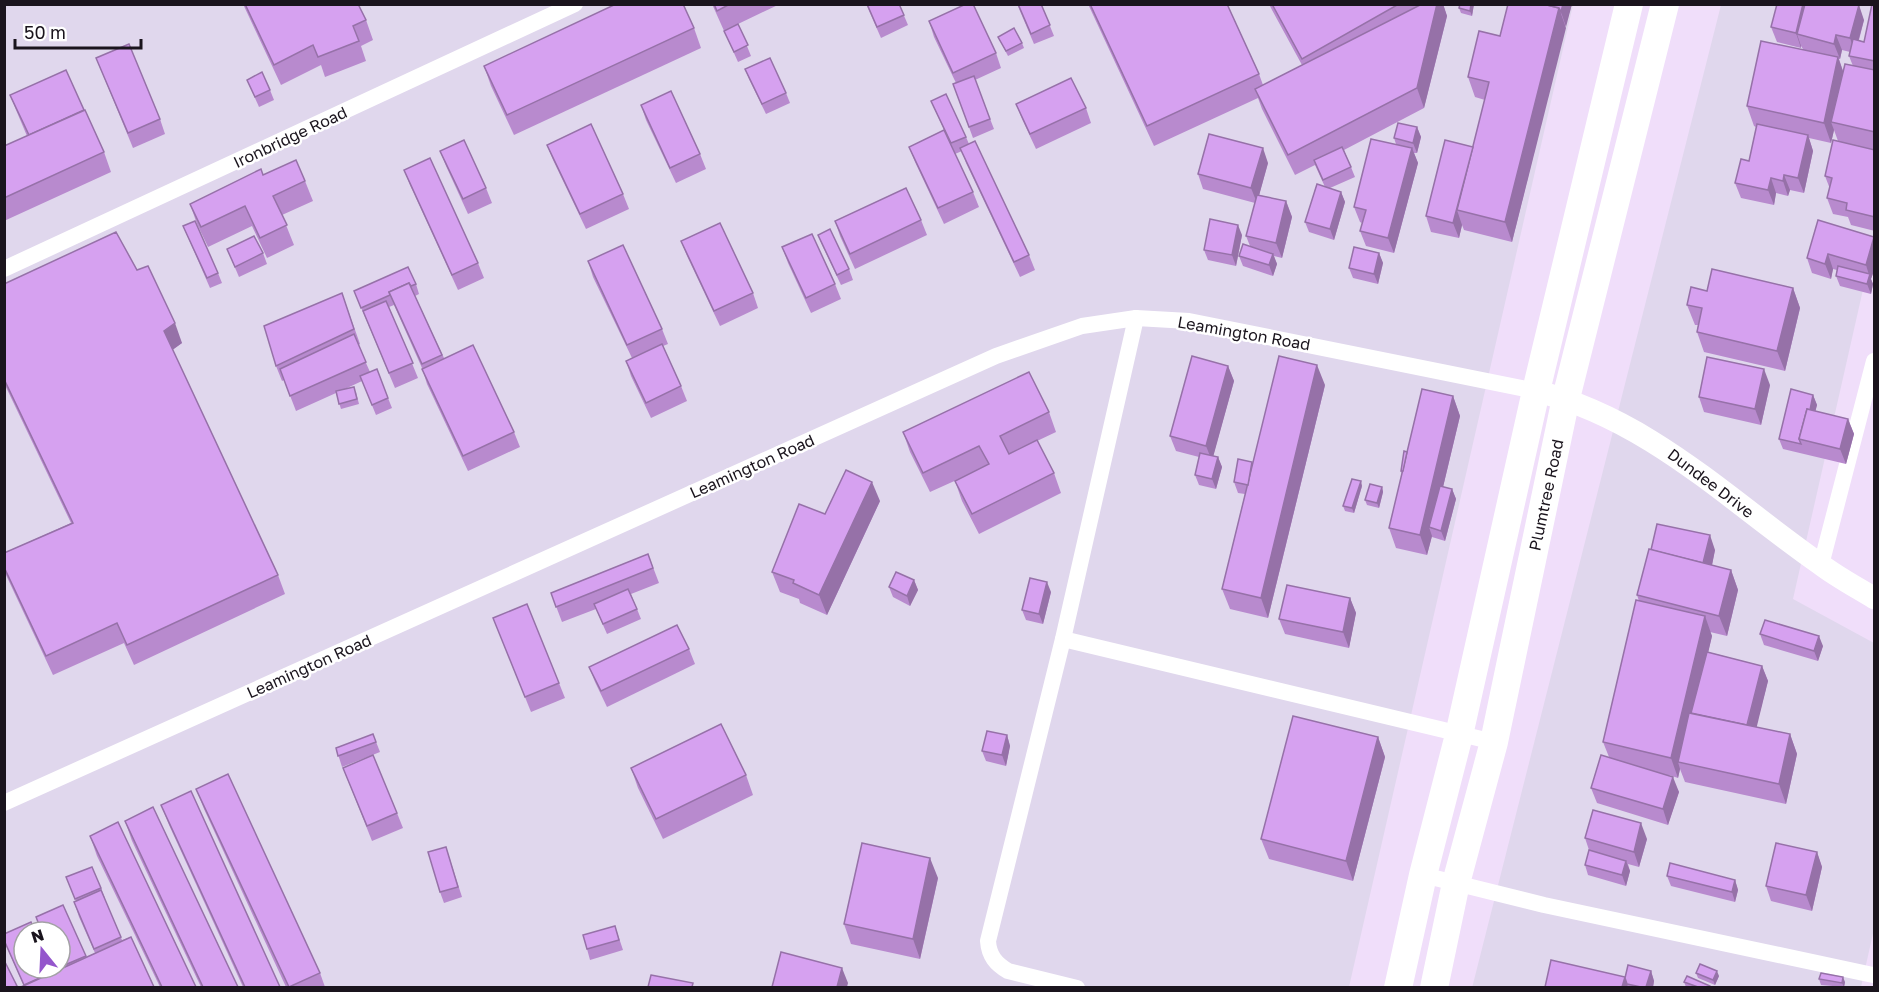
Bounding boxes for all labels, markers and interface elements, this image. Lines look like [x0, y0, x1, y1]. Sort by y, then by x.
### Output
scale bar [15, 12, 141, 50]
text: 50 m [24, 21, 66, 43]
street label: Ironbridge Road [230, 102, 350, 172]
street label: Leamington Road [1176, 311, 1312, 355]
street label: Leamington Road [687, 430, 817, 502]
street label: Plumtree Road [1524, 437, 1568, 553]
street label: Dundee Drive [1664, 444, 1758, 522]
street label: Leamington Road [244, 630, 374, 702]
north arrow [12, 920, 72, 980]
text: N [28, 924, 46, 947]

